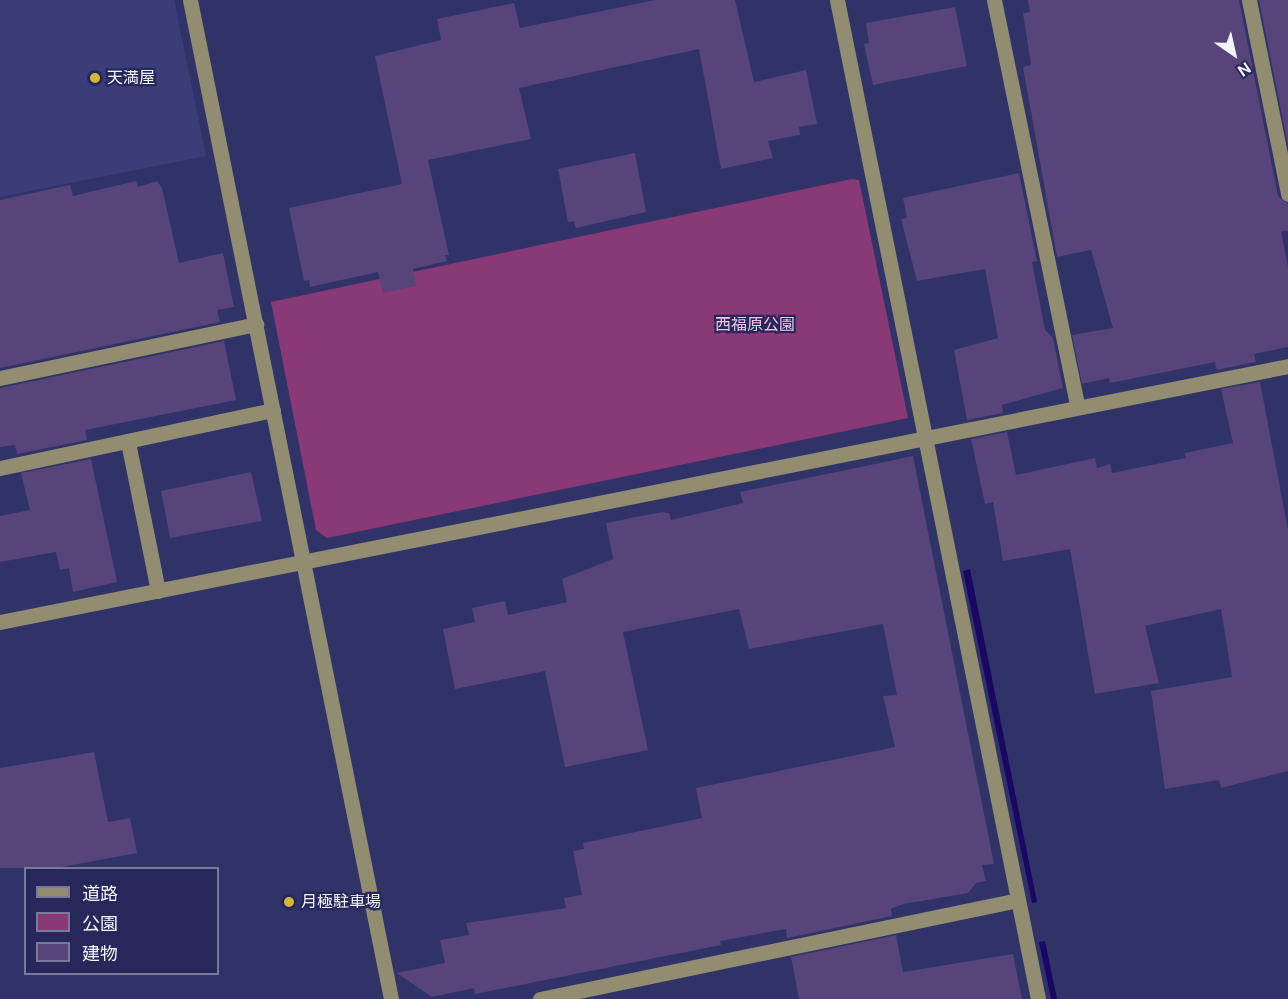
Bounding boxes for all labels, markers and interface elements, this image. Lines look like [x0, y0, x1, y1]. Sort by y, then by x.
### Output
north arrow [1204, 24, 1264, 84]
text: N [1234, 57, 1255, 81]
place label: 天満屋 [107, 68, 155, 88]
marker: 天満屋 [88, 71, 102, 85]
park label: 西福原公園 [715, 315, 795, 335]
legend [24, 867, 219, 975]
text: 道路 [82, 882, 118, 906]
place label: 月極駐車場 [301, 892, 381, 912]
marker: 月極駐車場 [282, 895, 296, 909]
text: 公園 [82, 912, 118, 936]
text: 建物 [82, 942, 118, 966]

